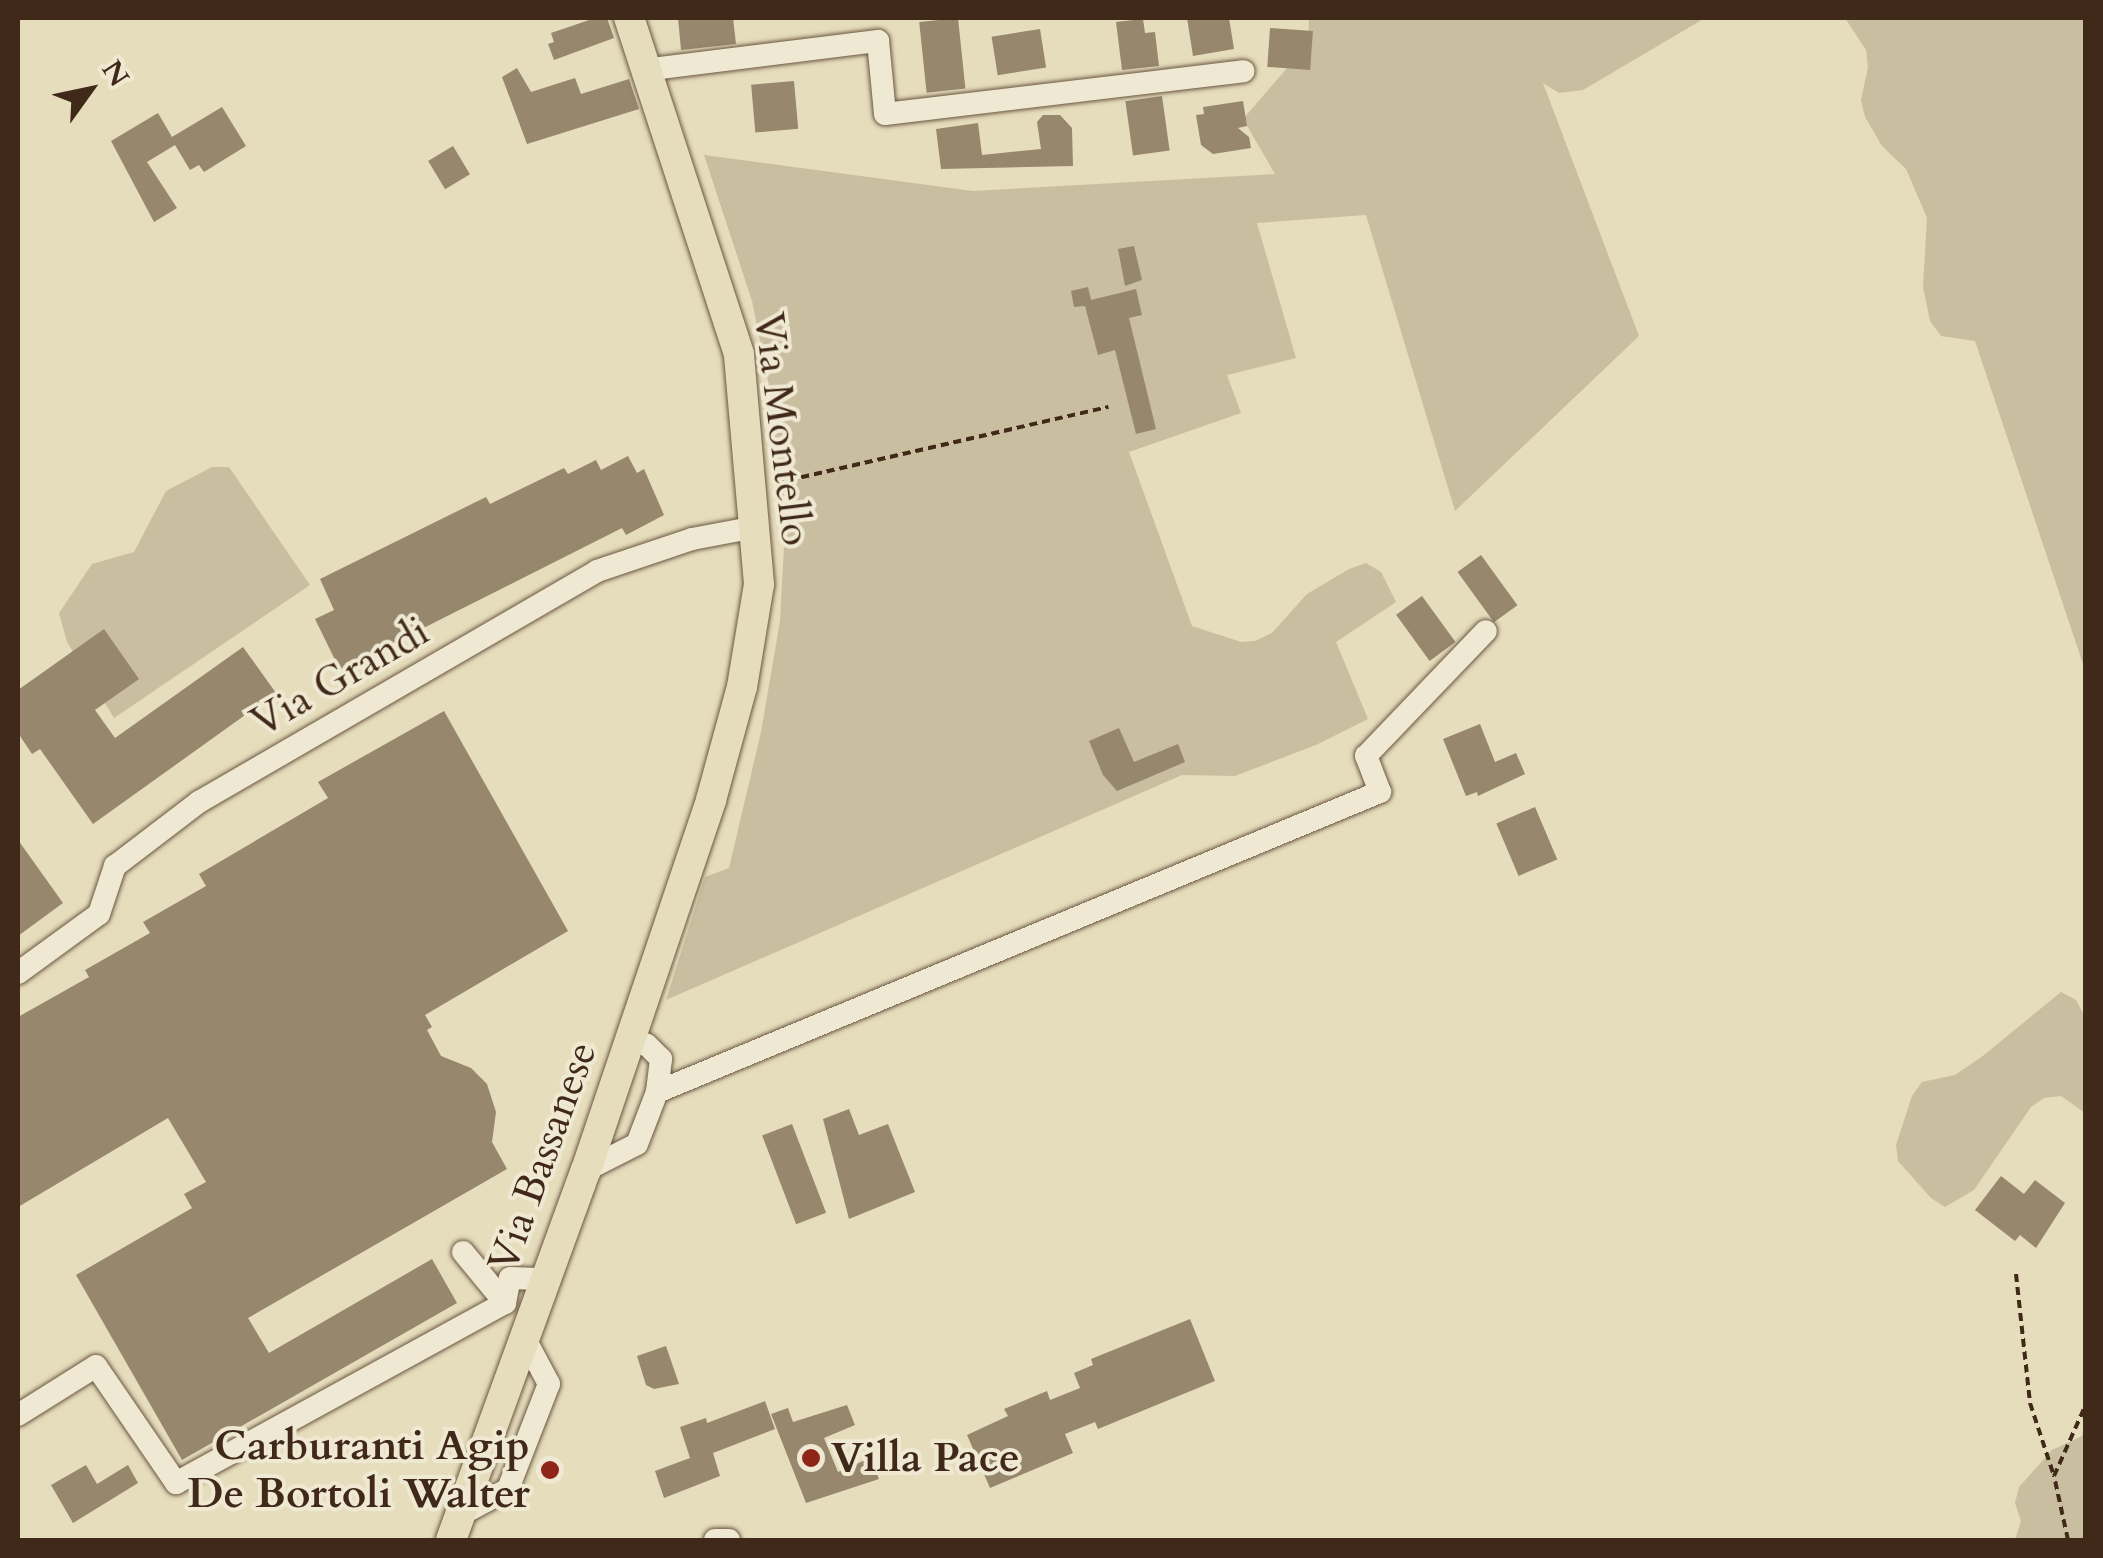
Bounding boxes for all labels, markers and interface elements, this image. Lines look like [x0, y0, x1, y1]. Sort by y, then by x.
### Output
north arrow [40, 40, 140, 140]
text: N [93, 53, 138, 94]
street label: Via Montello [743, 309, 821, 549]
street label: Via Grandi [242, 606, 438, 748]
street label: Via Bassanese [478, 1035, 608, 1279]
place label: Carburanti Agip De Bortoli Walter [187, 1421, 530, 1520]
place label: Villa Pace [831, 1433, 1020, 1483]
marker: Villa Pace [800, 1447, 822, 1469]
marker: Carburanti Agip De Bortoli Walter [539, 1459, 561, 1481]

